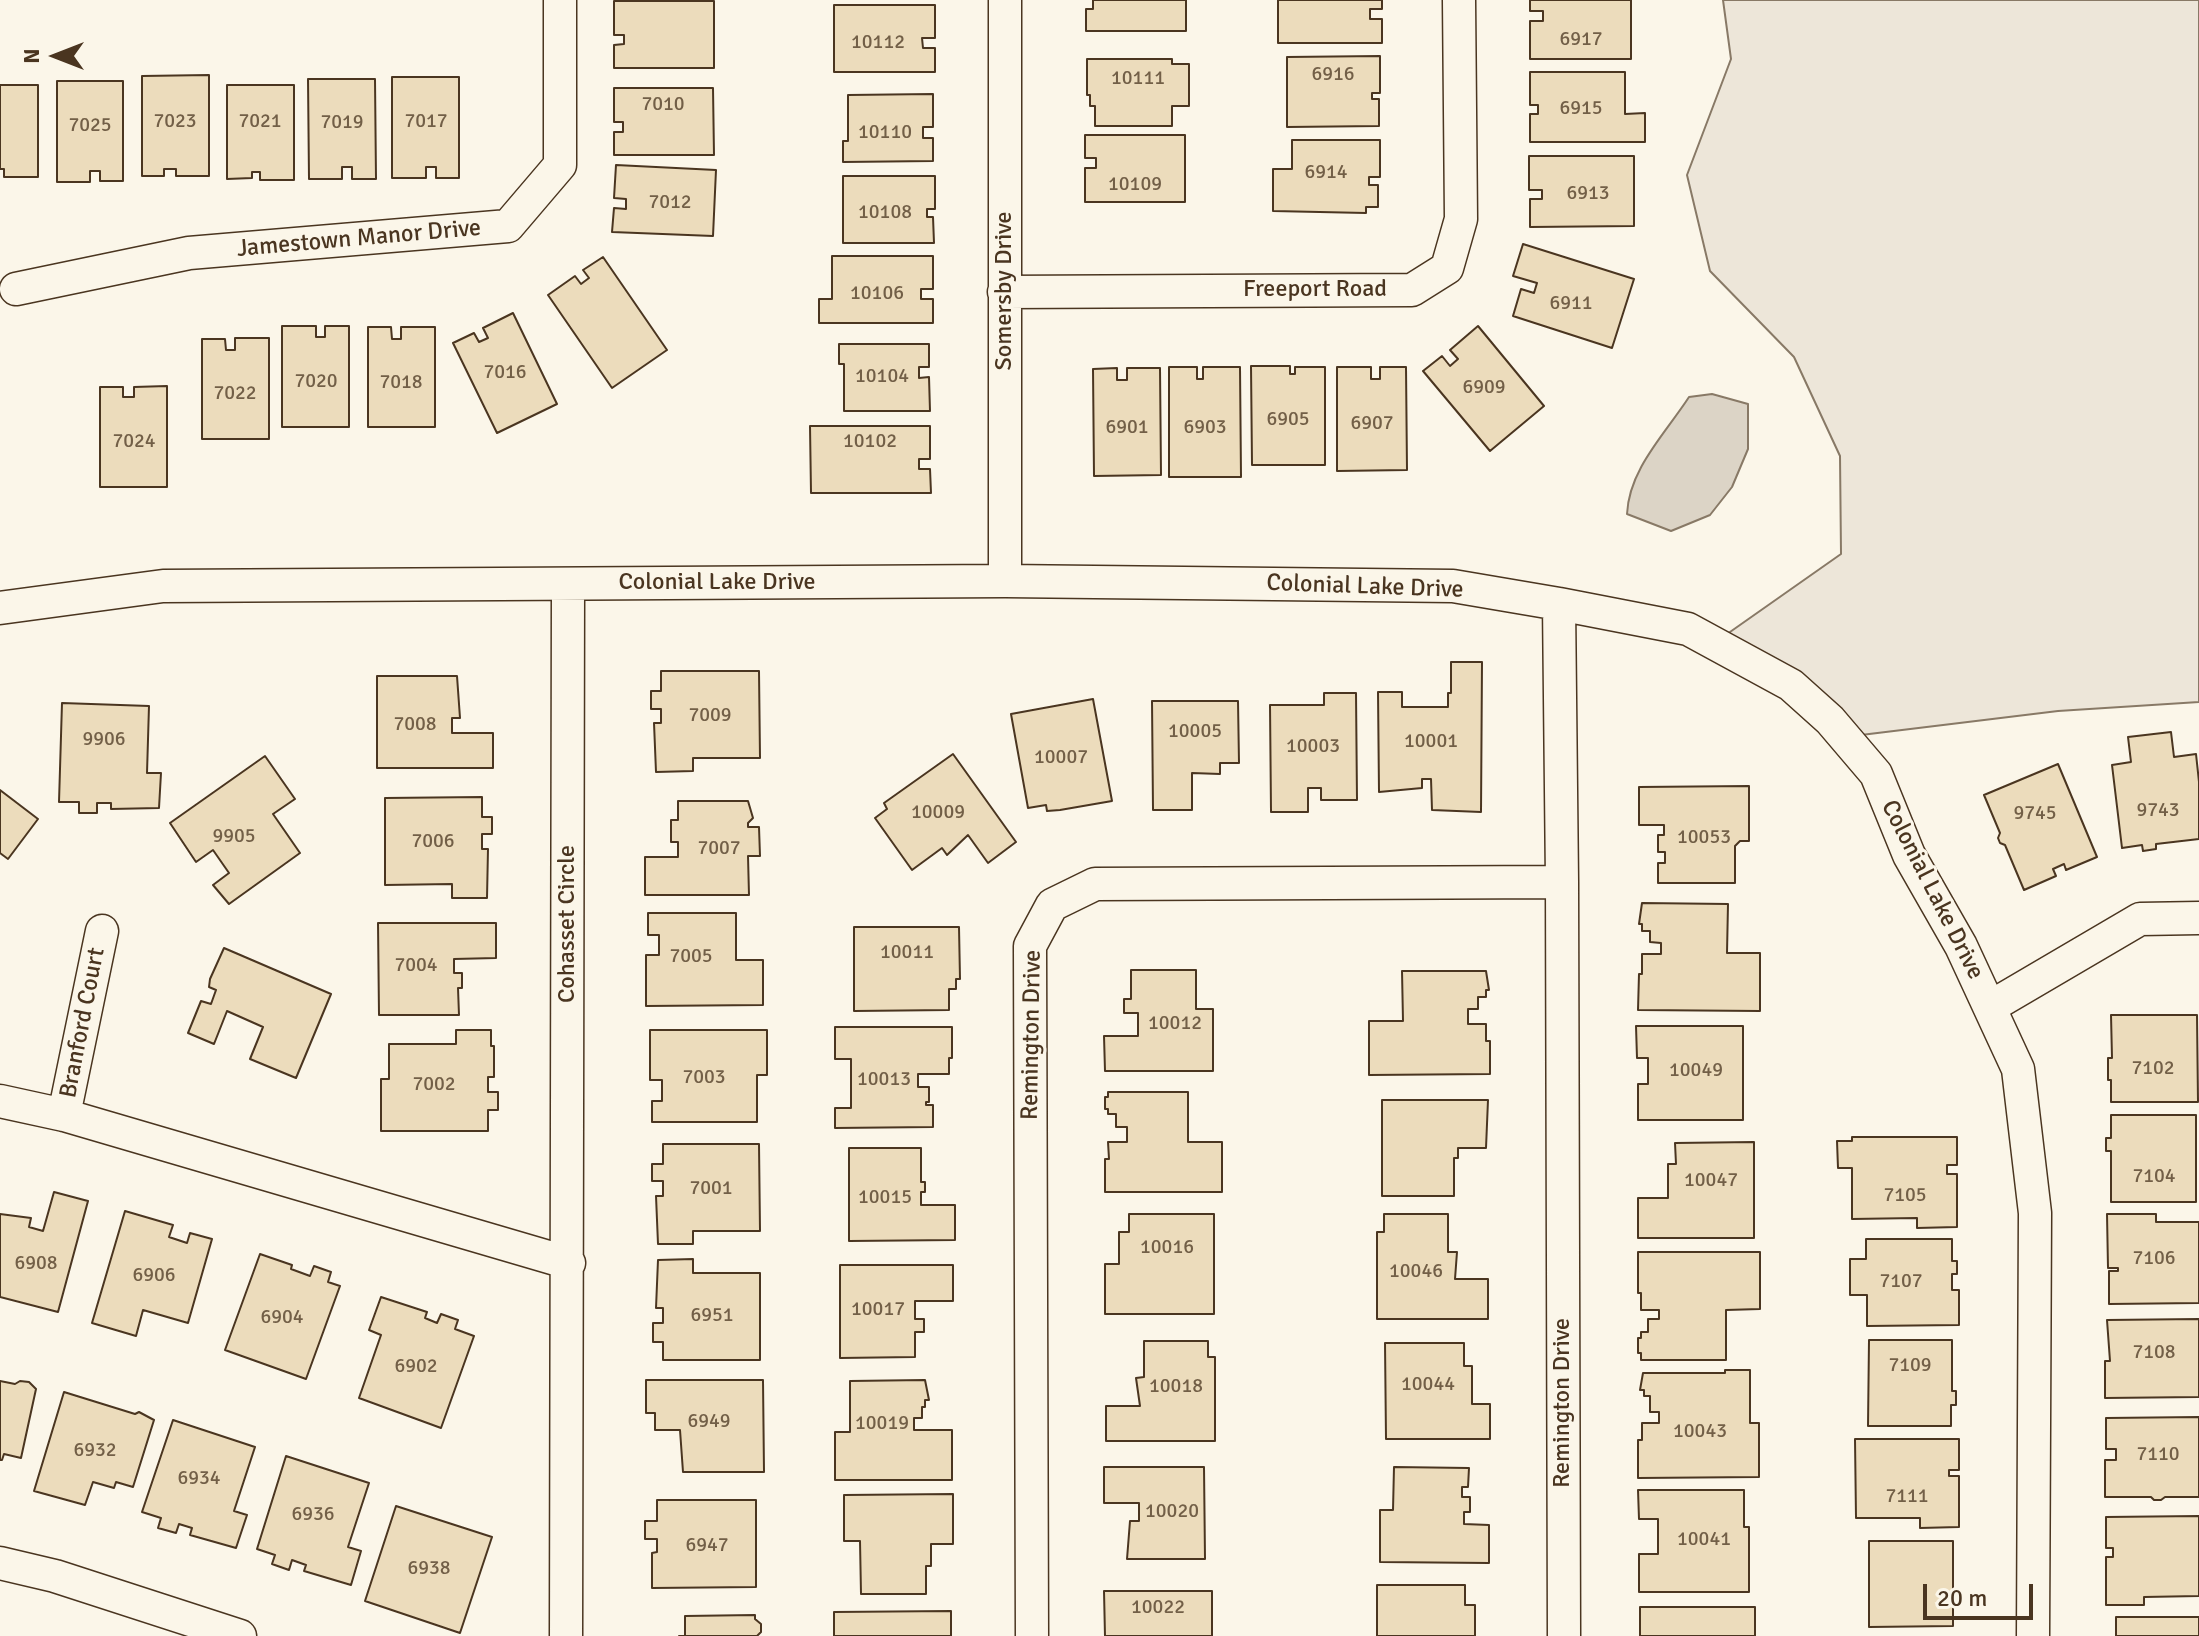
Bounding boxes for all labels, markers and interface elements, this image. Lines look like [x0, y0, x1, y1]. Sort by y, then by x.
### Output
north arrow [16, 16, 96, 96]
house number: 6917 [1559, 28, 1603, 52]
house number: 10112 [851, 31, 905, 55]
text: N [18, 48, 45, 64]
house number: 6916 [1311, 63, 1355, 87]
house number: 10111 [1111, 67, 1165, 91]
house number: 7010 [641, 93, 685, 117]
house number: 6915 [1559, 97, 1603, 121]
house number: 7023 [153, 110, 197, 134]
house number: 7021 [238, 110, 282, 134]
house number: 7017 [404, 110, 448, 134]
house number: 7019 [320, 111, 364, 135]
house number: 7025 [68, 114, 112, 138]
house number: 10110 [858, 121, 912, 145]
house number: 6914 [1304, 161, 1348, 185]
house number: 10109 [1108, 173, 1162, 197]
house number: 6913 [1566, 182, 1610, 206]
house number: 7012 [648, 191, 692, 215]
house number: 10108 [858, 201, 912, 225]
street label: Somersby Drive [991, 211, 1019, 371]
street label: Jamestown Manor Drive [236, 214, 482, 264]
street label: Freeport Road [1243, 276, 1387, 304]
house number: 10106 [850, 282, 904, 306]
house number: 6911 [1549, 292, 1593, 316]
house number: 7016 [483, 361, 527, 385]
house number: 10104 [855, 365, 909, 389]
house number: 7020 [294, 370, 338, 394]
house number: 7018 [379, 371, 423, 395]
house number: 6909 [1462, 376, 1506, 400]
house number: 7022 [213, 382, 257, 406]
house number: 6905 [1266, 408, 1310, 432]
house number: 6907 [1350, 412, 1394, 436]
house number: 6901 [1105, 416, 1149, 440]
house number: 6903 [1183, 416, 1227, 440]
house number: 7024 [112, 430, 156, 454]
house number: 10102 [843, 430, 897, 454]
street label: Colonial Lake Drive [618, 569, 816, 597]
street label: Colonial Lake Drive [1266, 569, 1464, 605]
house number: 7009 [688, 704, 732, 728]
house number: 7008 [393, 713, 437, 737]
house number: 10005 [1168, 720, 1222, 744]
house number: 9906 [82, 728, 126, 752]
house number: 10001 [1404, 730, 1458, 754]
house number: 10003 [1286, 735, 1340, 759]
house number: 10007 [1034, 746, 1088, 770]
street label: Colonial Lake Drive [1874, 796, 1990, 984]
house number: 9743 [2136, 799, 2180, 823]
house number: 10009 [911, 801, 965, 825]
house number: 9745 [2013, 802, 2057, 826]
house number: 9905 [212, 825, 256, 849]
house number: 10053 [1677, 826, 1731, 850]
house number: 7006 [411, 830, 455, 854]
house number: 7007 [697, 837, 741, 861]
street label: Cohasset Circle [554, 845, 582, 1003]
house number: 10011 [880, 941, 934, 965]
street label: Branford Court [54, 945, 112, 1101]
house number: 7005 [669, 945, 713, 969]
street label: Remington Drive [1016, 950, 1048, 1120]
house number: 7004 [394, 954, 438, 978]
house number: 10012 [1148, 1012, 1202, 1036]
house number: 7102 [2131, 1057, 2175, 1081]
house number: 10049 [1669, 1059, 1723, 1083]
house number: 7003 [682, 1066, 726, 1090]
house number: 10013 [857, 1068, 911, 1092]
house number: 7002 [412, 1073, 456, 1097]
house number: 7104 [2132, 1165, 2176, 1189]
house number: 10047 [1684, 1169, 1738, 1193]
house number: 7001 [689, 1177, 733, 1201]
house number: 7105 [1883, 1184, 1927, 1208]
house number: 10015 [858, 1186, 912, 1210]
house number: 10016 [1140, 1236, 1194, 1260]
house number: 7106 [2132, 1247, 2176, 1271]
house number: 6908 [14, 1252, 58, 1276]
house number: 10046 [1389, 1260, 1443, 1284]
house number: 6906 [132, 1264, 176, 1288]
house number: 7107 [1879, 1270, 1923, 1294]
house number: 10017 [851, 1298, 905, 1322]
house number: 6951 [690, 1304, 734, 1328]
house number: 6904 [260, 1306, 304, 1330]
street label: Remington Drive [1549, 1318, 1577, 1488]
house number: 7108 [2132, 1341, 2176, 1365]
house number: 7109 [1888, 1354, 1932, 1378]
house number: 6902 [394, 1355, 438, 1379]
house number: 10044 [1401, 1373, 1455, 1397]
house number: 10018 [1149, 1375, 1203, 1399]
house number: 6949 [687, 1410, 731, 1434]
house number: 10019 [855, 1412, 909, 1436]
house number: 10043 [1673, 1420, 1727, 1444]
house number: 6932 [73, 1439, 117, 1463]
house number: 7110 [2136, 1443, 2180, 1467]
house number: 6934 [177, 1467, 221, 1491]
house number: 7111 [1885, 1485, 1929, 1509]
house number: 10020 [1145, 1500, 1199, 1524]
house number: 6936 [291, 1503, 335, 1527]
house number: 10041 [1677, 1528, 1731, 1552]
house number: 6947 [685, 1534, 729, 1558]
house number: 6938 [407, 1557, 451, 1581]
scale bar [1927, 1568, 2037, 1618]
text: 20 m [1937, 1583, 1987, 1613]
house number: 10022 [1131, 1596, 1185, 1620]

